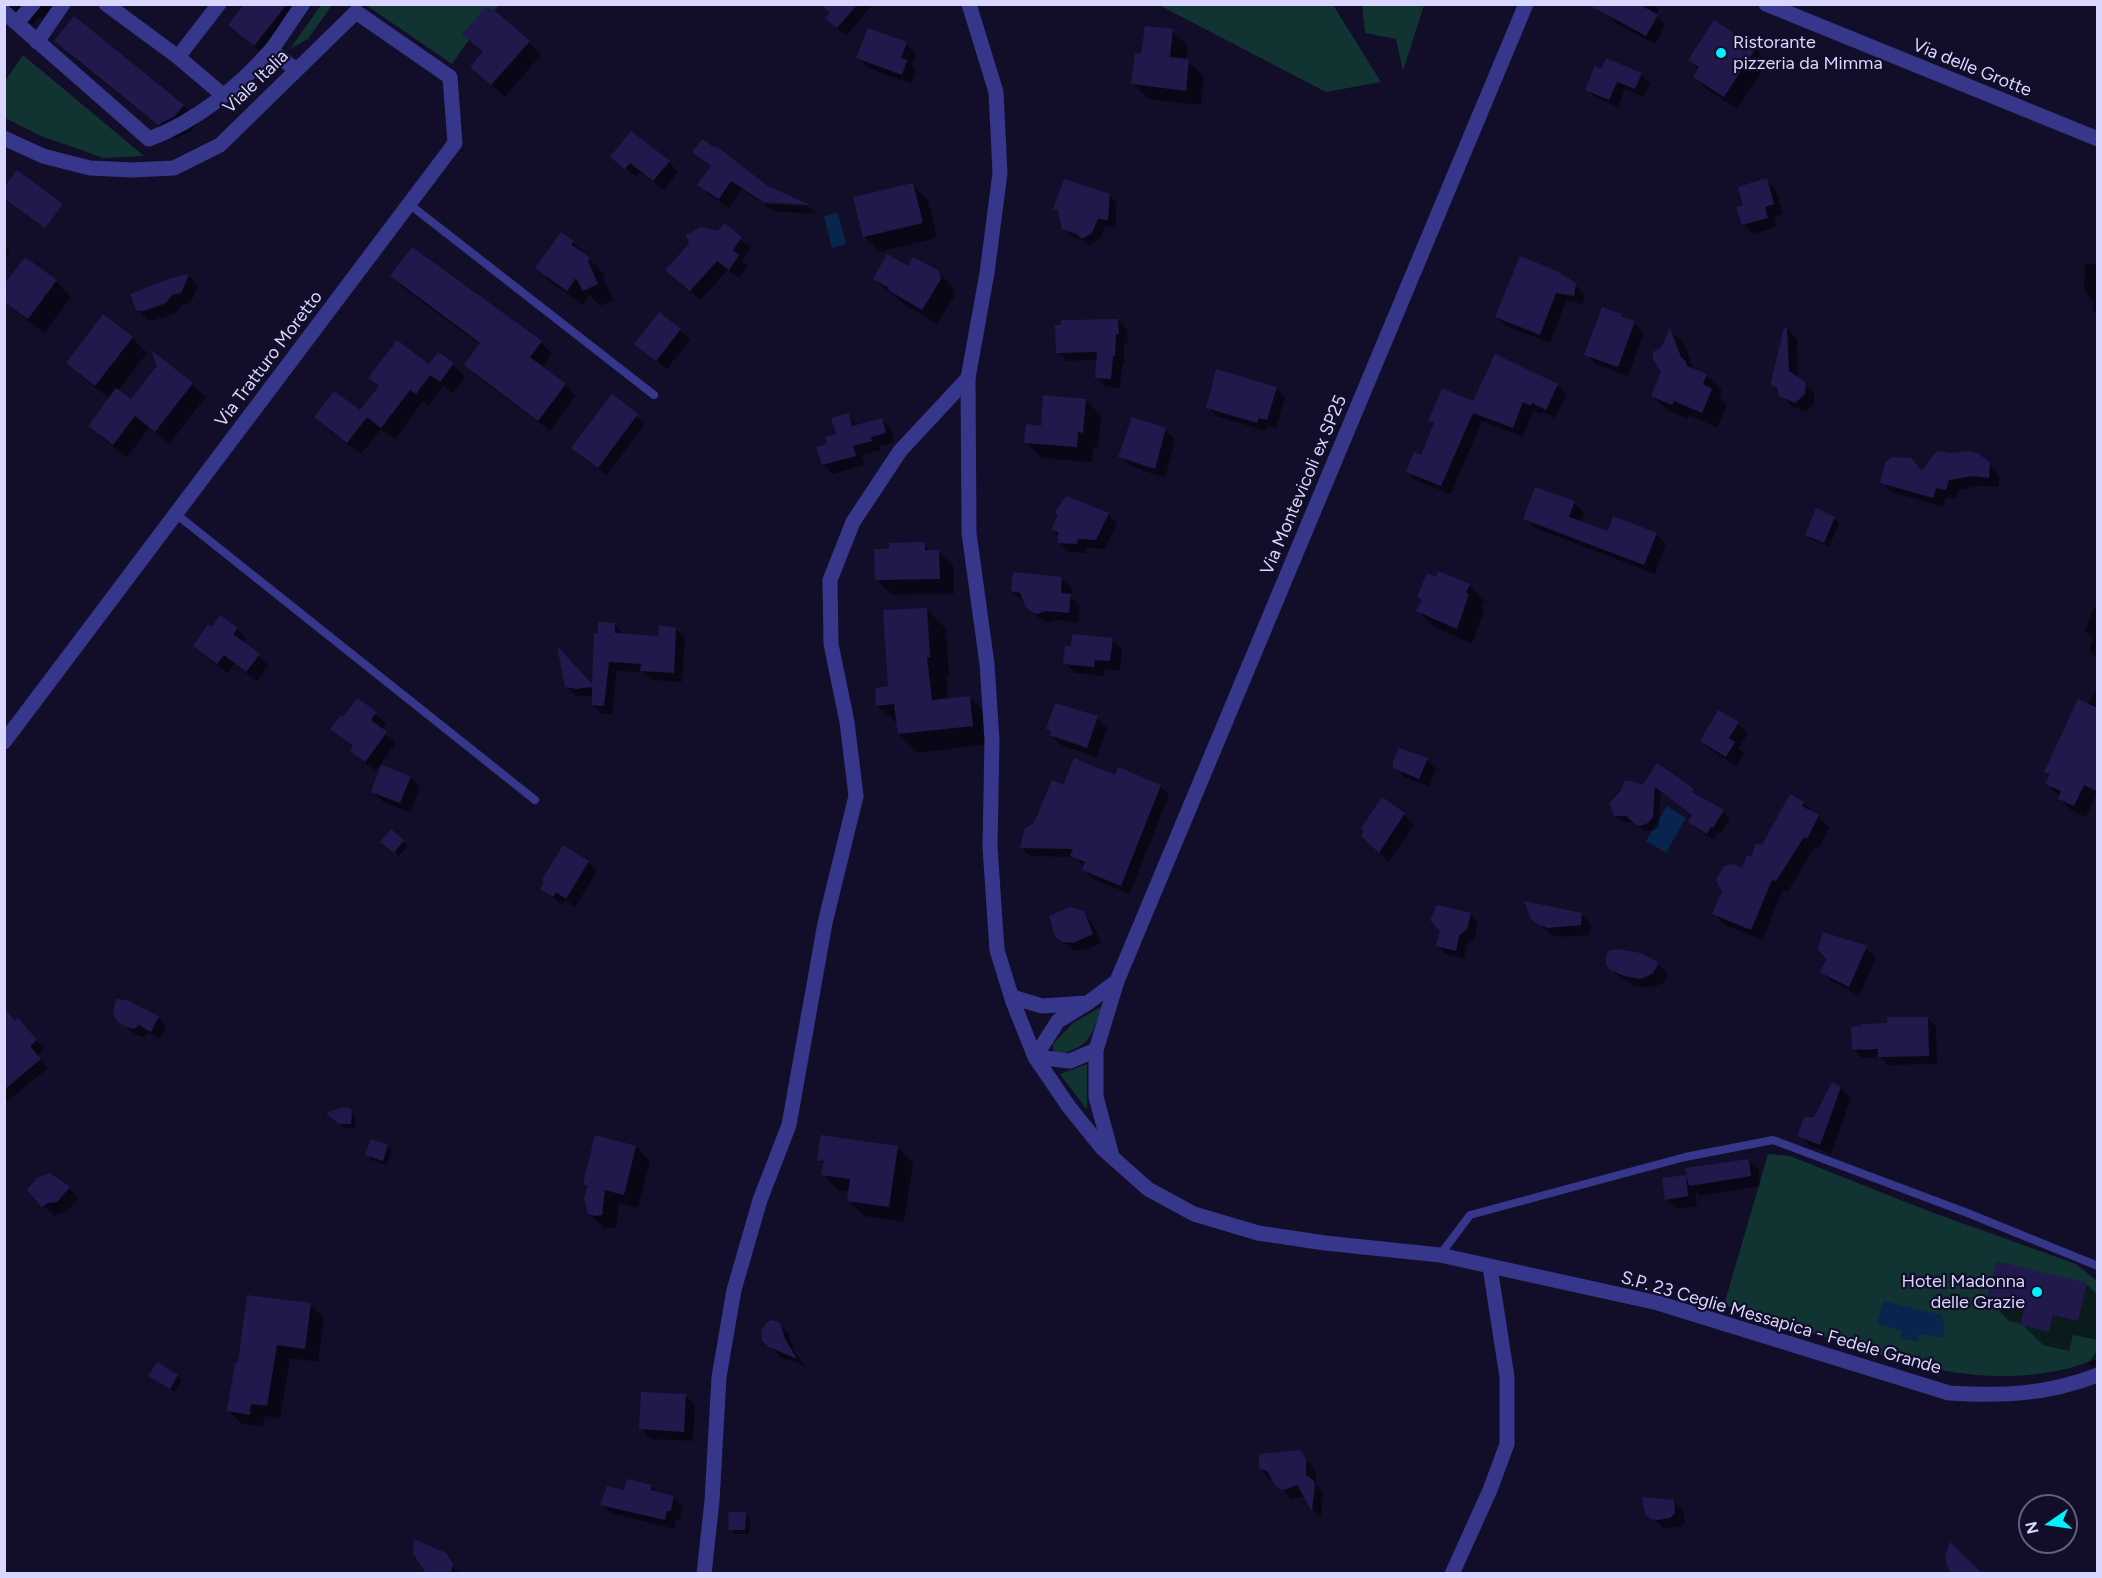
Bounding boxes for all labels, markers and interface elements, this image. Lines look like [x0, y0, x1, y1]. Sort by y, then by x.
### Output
place label: Ristorante pizzeria da Mimma [1733, 32, 1883, 74]
street label: Via delle Grotte [1909, 34, 2035, 102]
street label: Viale Italia [219, 46, 293, 118]
marker: Ristorante pizzeria da Mimma [1714, 46, 1728, 60]
street label: Via Tratturo Moretto [211, 287, 327, 431]
street label: Via Montevicoli ex SP25 [1256, 392, 1352, 578]
street label: S.P. 23 Ceglie Messapica - Fedele Grande [1618, 1267, 1944, 1379]
place label: Hotel Madonna delle Grazie [1901, 1271, 2025, 1314]
marker: Hotel Madonna delle Grazie [2030, 1285, 2044, 1299]
north arrow [2018, 1494, 2078, 1554]
text: N [2021, 1520, 2043, 1536]

